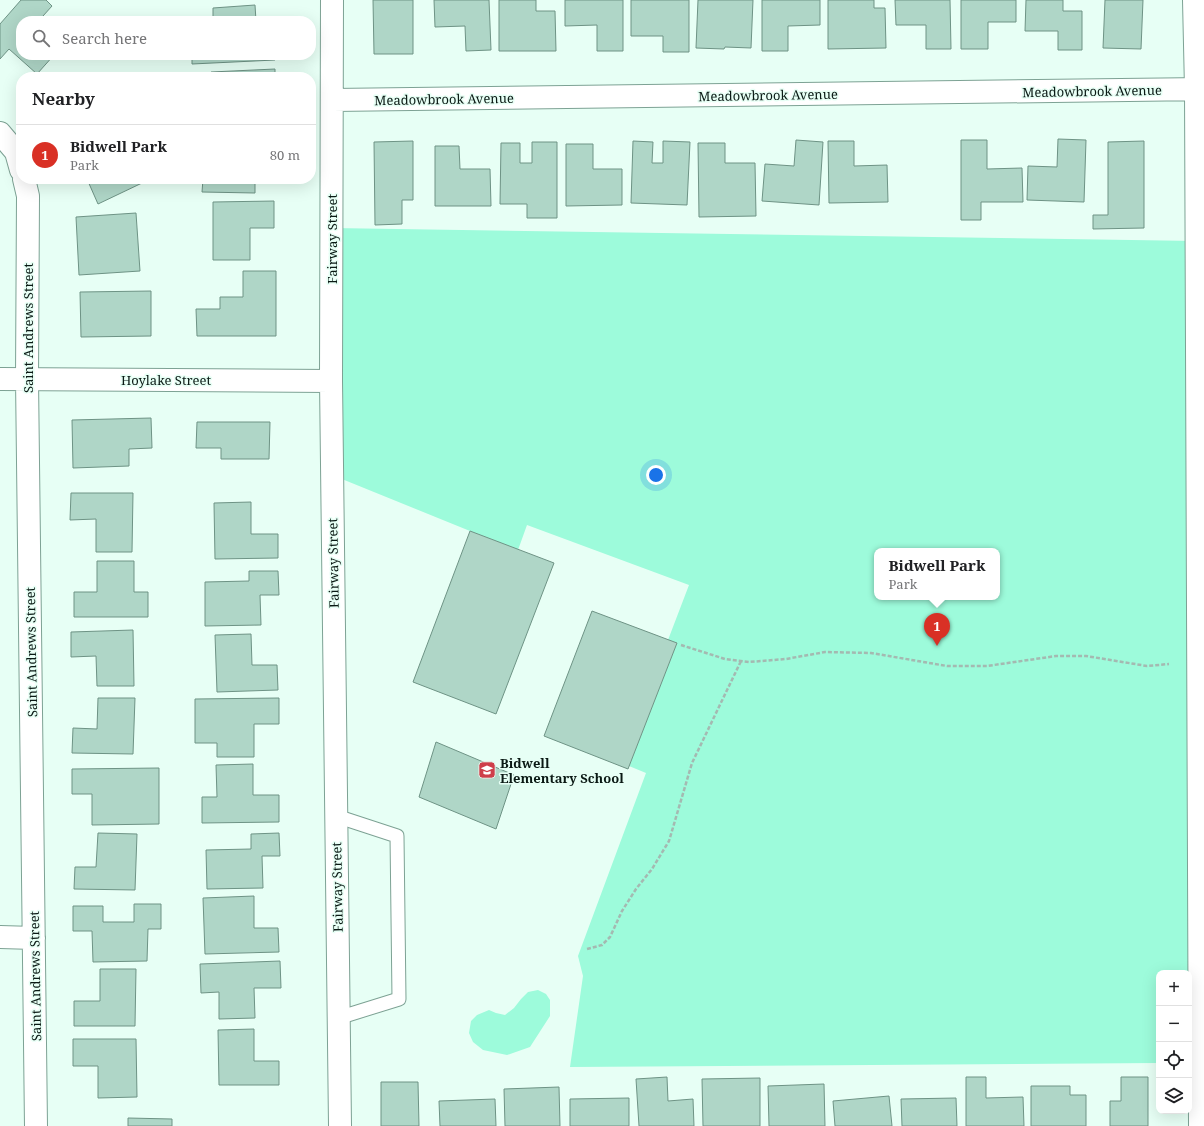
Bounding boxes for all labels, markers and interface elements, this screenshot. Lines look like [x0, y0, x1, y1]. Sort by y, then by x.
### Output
search box [16, 16, 316, 60]
icon: search [30, 27, 52, 49]
text: Search here [62, 28, 147, 48]
street label: Meadowbrook Avenue [1022, 81, 1162, 101]
street label: Meadowbrook Avenue [698, 85, 838, 105]
text: Nearby [32, 87, 95, 110]
street label: Meadowbrook Avenue [374, 89, 514, 109]
text: Bidwell Park [70, 136, 167, 156]
text: 1 [41, 146, 49, 164]
text: 80 m [270, 146, 300, 164]
text: Park [70, 156, 99, 174]
street label: Fairway Street [323, 194, 341, 284]
street label: Saint Andrews Street [19, 262, 37, 393]
street label: Hoylake Street [121, 371, 212, 389]
your location [646, 465, 666, 485]
street label: Fairway Street [323, 517, 343, 608]
popup [874, 548, 1000, 600]
text: Bidwell Park [889, 555, 985, 575]
text: Park [889, 575, 917, 593]
street label: Saint Andrews Street [21, 586, 41, 717]
pin: 1 [924, 613, 950, 646]
place label: Bidwell Elementary School [500, 754, 624, 787]
school or university icon: Bidwell Elementary School [477, 760, 497, 780]
street label: Fairway Street [327, 841, 347, 932]
street label: Saint Andrews Street [25, 910, 45, 1041]
map controls [1156, 970, 1192, 1114]
button: + [1156, 970, 1192, 1006]
button: − [1156, 1006, 1192, 1042]
button: locate [1156, 1042, 1192, 1078]
button: layers [1156, 1078, 1192, 1114]

